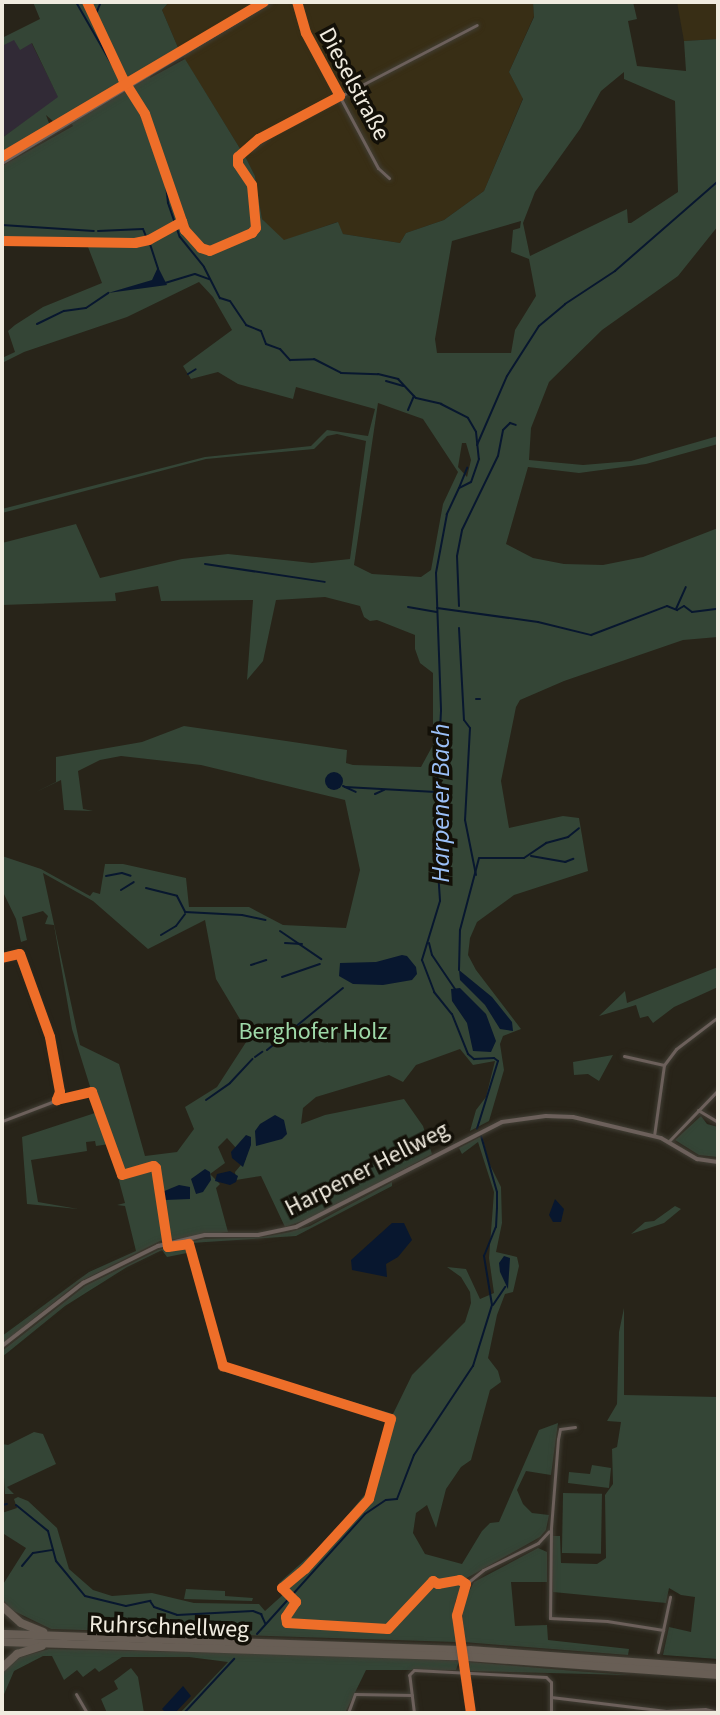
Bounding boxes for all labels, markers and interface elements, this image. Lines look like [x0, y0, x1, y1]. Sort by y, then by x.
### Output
street label: Dieselstraße [312, 23, 396, 145]
water label: Harpener Bach [425, 723, 457, 883]
park label: Berghofer Holz [239, 1018, 387, 1046]
street label: Harpener Hellweg [280, 1115, 454, 1223]
street label: Ruhrschnellweg [88, 1610, 250, 1644]

